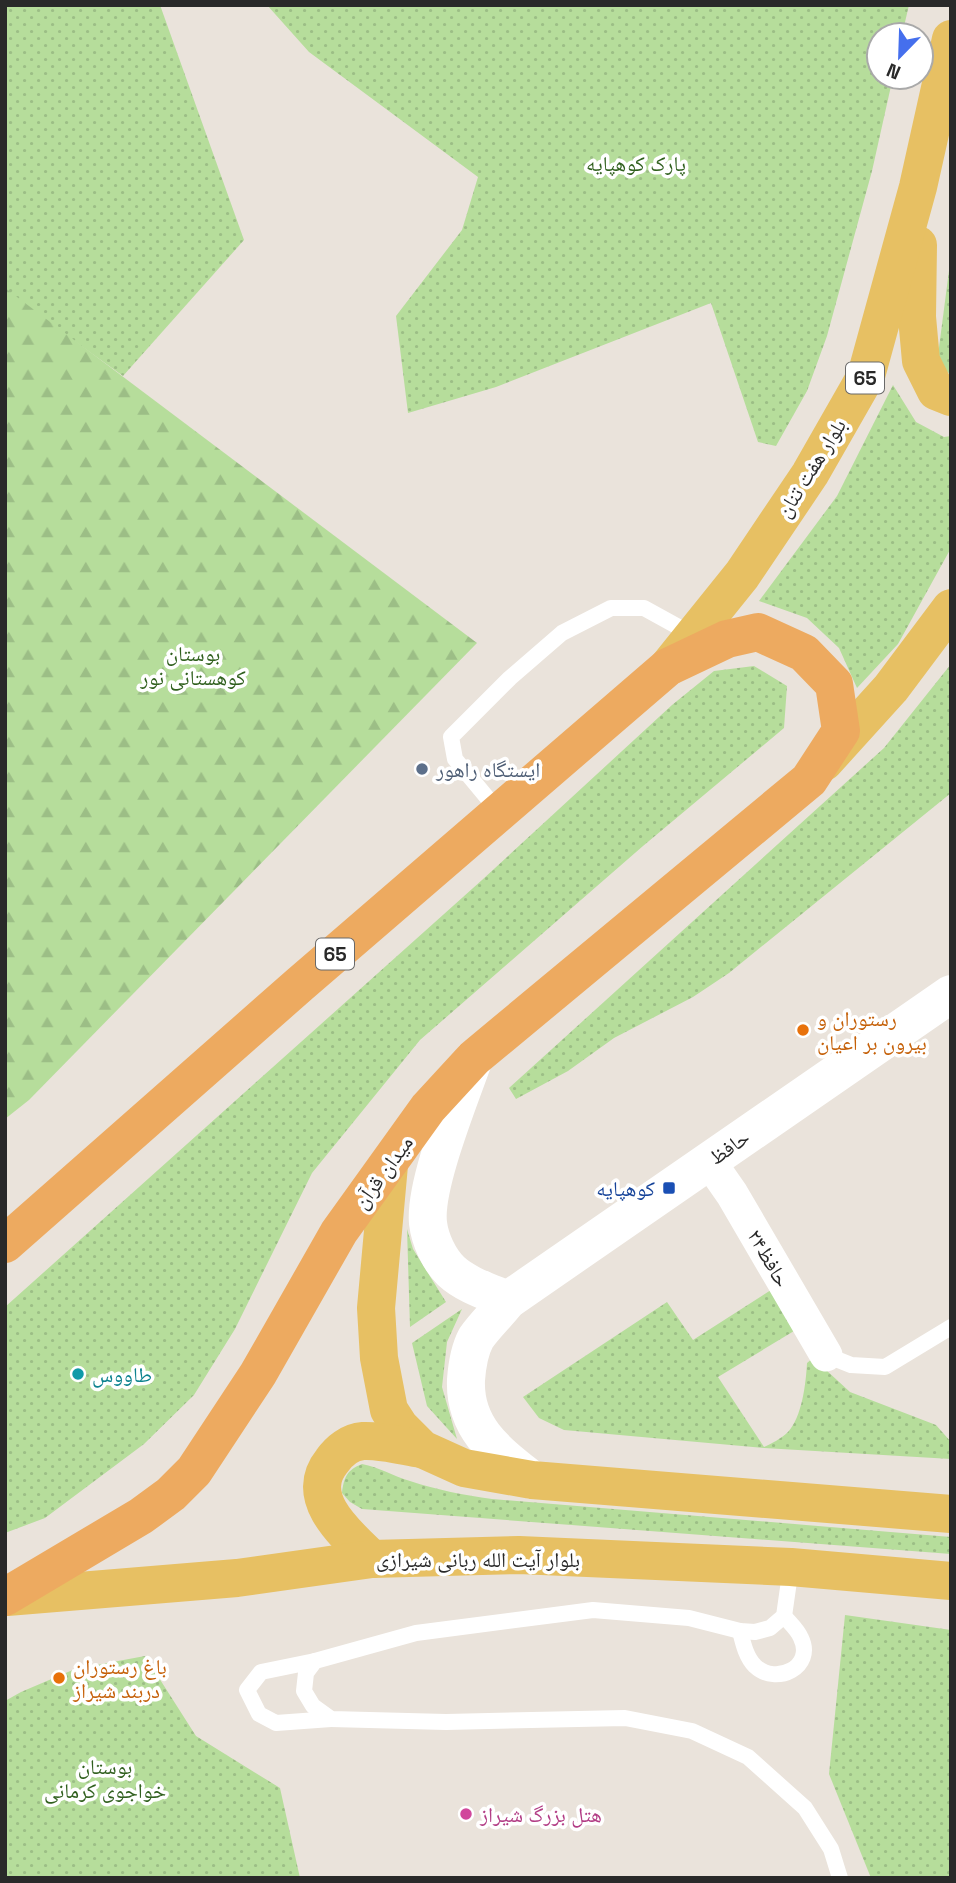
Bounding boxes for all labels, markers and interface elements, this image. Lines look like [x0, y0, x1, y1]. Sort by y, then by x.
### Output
north arrow [865, 21, 935, 91]
text: N [883, 57, 904, 85]
park label: پارک کوهپایه [586, 150, 686, 177]
road number: 65 [846, 362, 884, 394]
street label: بلوار هفت تنان [770, 414, 852, 522]
park label: بوستان کوهستانی نور [139, 640, 246, 691]
place label: ایستگاه راهور [435, 756, 540, 783]
marker: ایستگاه راهور [414, 761, 430, 777]
road number: 65 [316, 938, 354, 970]
place label: رستوران و بیرون بر اعيان [817, 1005, 927, 1056]
marker: رستوران و بیرون بر اعيان [795, 1022, 811, 1038]
street label: حافظ [703, 1123, 755, 1171]
street label: میدان قرآن [347, 1130, 419, 1214]
place label: کوهپایه [596, 1175, 655, 1202]
marker: کوهپایه [661, 1180, 677, 1196]
street label: حافظ۲۴ [742, 1224, 796, 1292]
place label: طاووس [92, 1361, 152, 1388]
marker: طاووس [70, 1366, 86, 1382]
street label: بلوار آیت الله ربانی شیرازی [376, 1546, 580, 1573]
place label: باغ رستوران دربند شیراز [72, 1653, 167, 1704]
marker: باغ رستوران دربند شیراز [51, 1670, 67, 1686]
park label: بوستان خواجوی کرمانی [44, 1753, 166, 1804]
place label: هتل بزرگ شیراز [479, 1801, 602, 1828]
marker: هتل بزرگ شیراز [458, 1806, 474, 1822]

